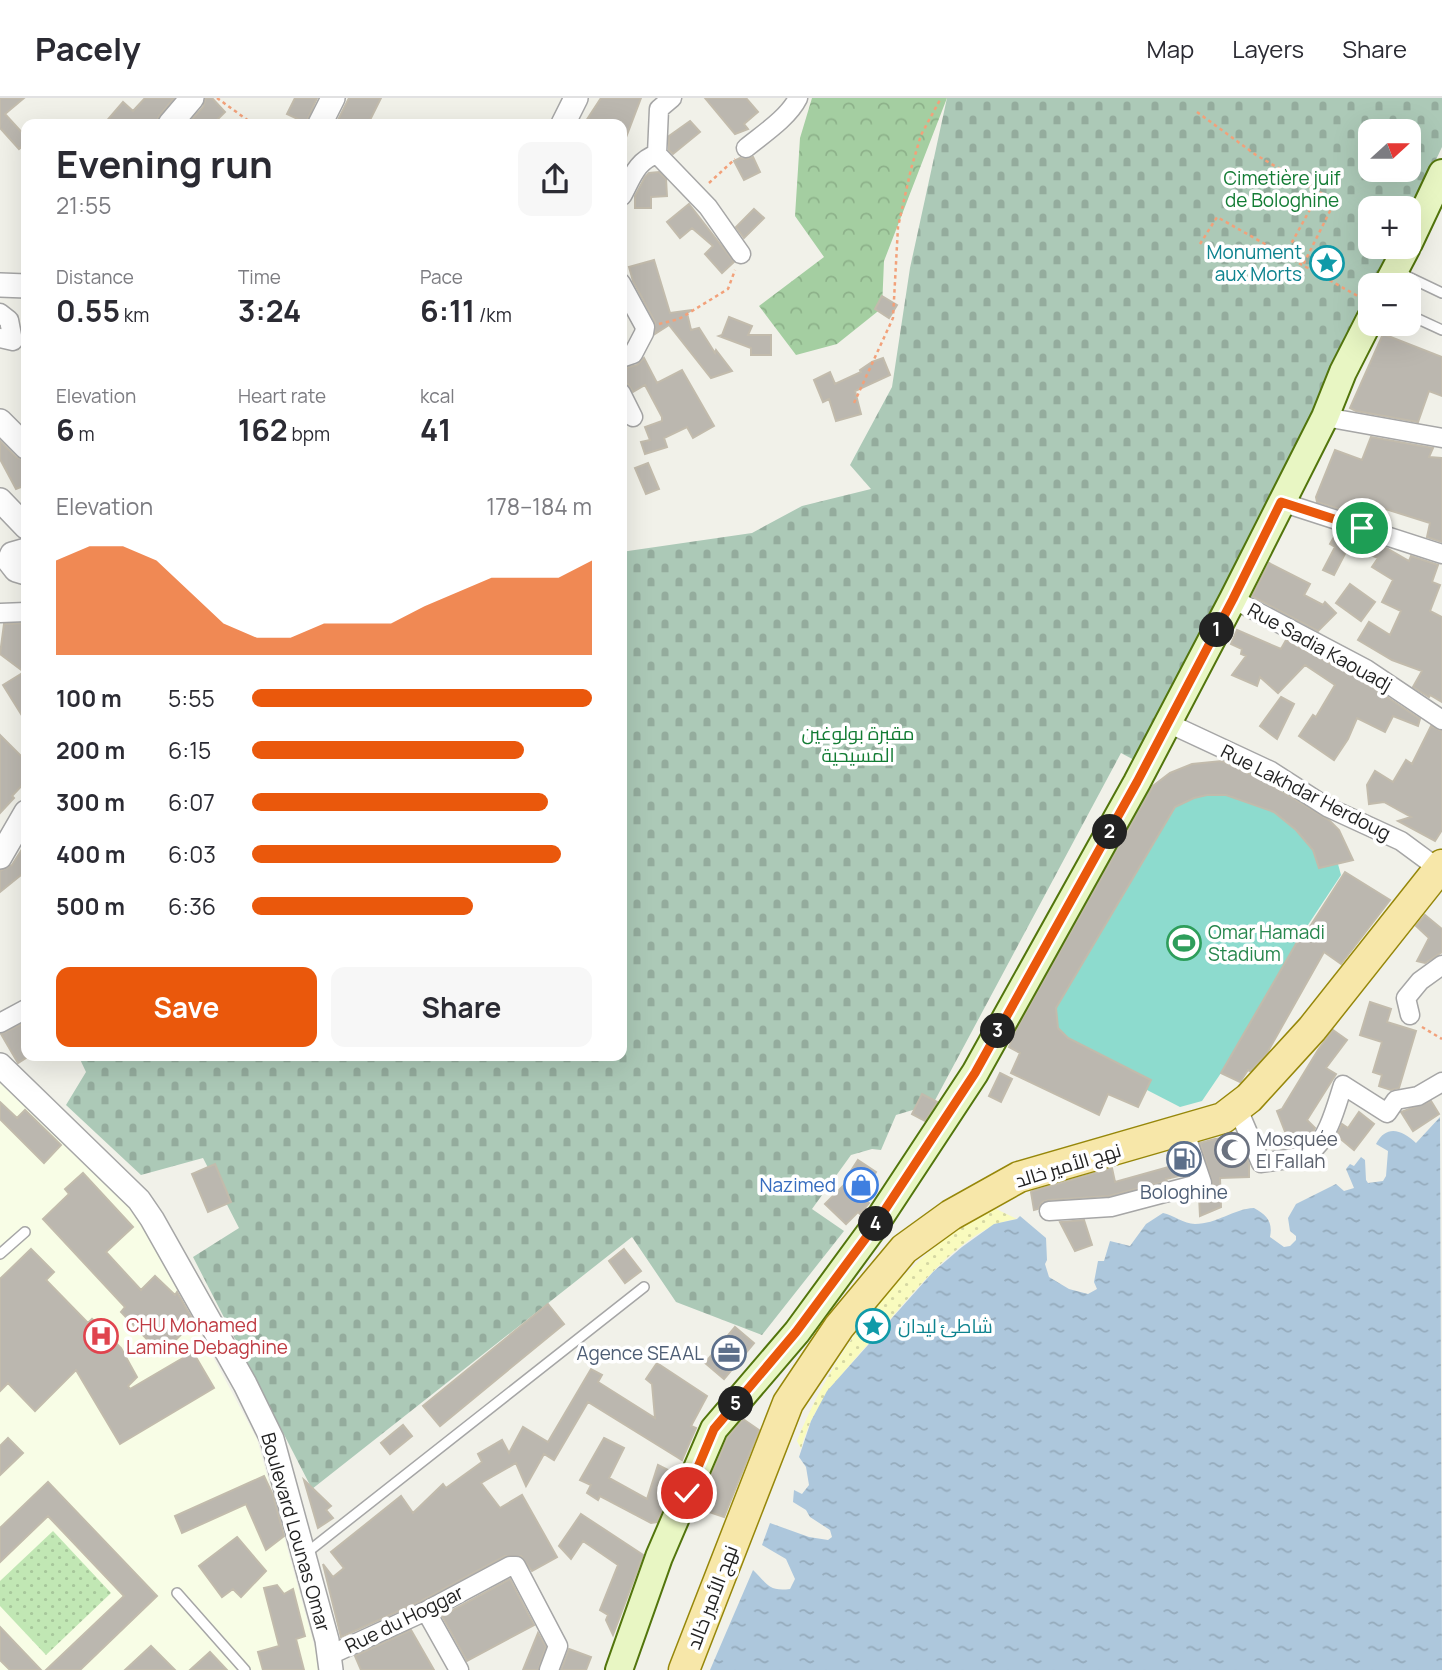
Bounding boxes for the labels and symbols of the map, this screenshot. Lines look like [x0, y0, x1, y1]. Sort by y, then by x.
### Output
north arrow [1358, 119, 1421, 182]
park label: Cimetière juif de Bologhine [1223, 165, 1341, 213]
place label: Monument aux Morts [1206, 239, 1302, 287]
place icon: Monument aux Morts [1308, 244, 1346, 282]
pin [1332, 498, 1392, 558]
street label: Rue Sadia Kaouadj [1243, 597, 1397, 697]
pin: 1 [1200, 612, 1234, 648]
park label: مقبرة بولوغين المسيحية [802, 720, 914, 768]
street label: Rue Lakhdar Herdoug [1217, 738, 1395, 846]
pin: 2 [1092, 814, 1128, 850]
place label: Omar Hamadi Stadium [1208, 919, 1325, 967]
sports icon: Omar Hamadi Stadium [1165, 924, 1203, 962]
pin: 3 [981, 1014, 1016, 1048]
place label: Mosquée El Fallah [1256, 1126, 1338, 1174]
mosque icon: Mosquée El Fallah [1213, 1131, 1251, 1169]
street label: نهج الأمير خالد [1012, 1137, 1124, 1194]
fuel station icon: Bologhine [1165, 1140, 1203, 1178]
shop icon: Nazimed [842, 1166, 880, 1204]
place label: Nazimed [760, 1172, 836, 1198]
place label: Bologhine [1140, 1179, 1228, 1205]
pin: 4 [858, 1206, 894, 1242]
place icon: شاطئ ليدان [854, 1307, 892, 1345]
place label: CHU Mohamed Lamine Debaghine [126, 1312, 288, 1360]
place label: شاطئ ليدان [898, 1313, 993, 1339]
hospital icon: CHU Mohamed Lamine Debaghine [82, 1317, 120, 1355]
office icon: Agence SEAAL [710, 1334, 748, 1372]
place label: Agence SEAAL [577, 1340, 704, 1366]
pin: 5 [718, 1386, 754, 1422]
street label: Boulevard Lounas Omar [255, 1430, 337, 1635]
pin [657, 1463, 717, 1523]
street label: نهج الأمير خالد [680, 1541, 745, 1653]
street label: Rue du Hoggar [340, 1579, 468, 1659]

